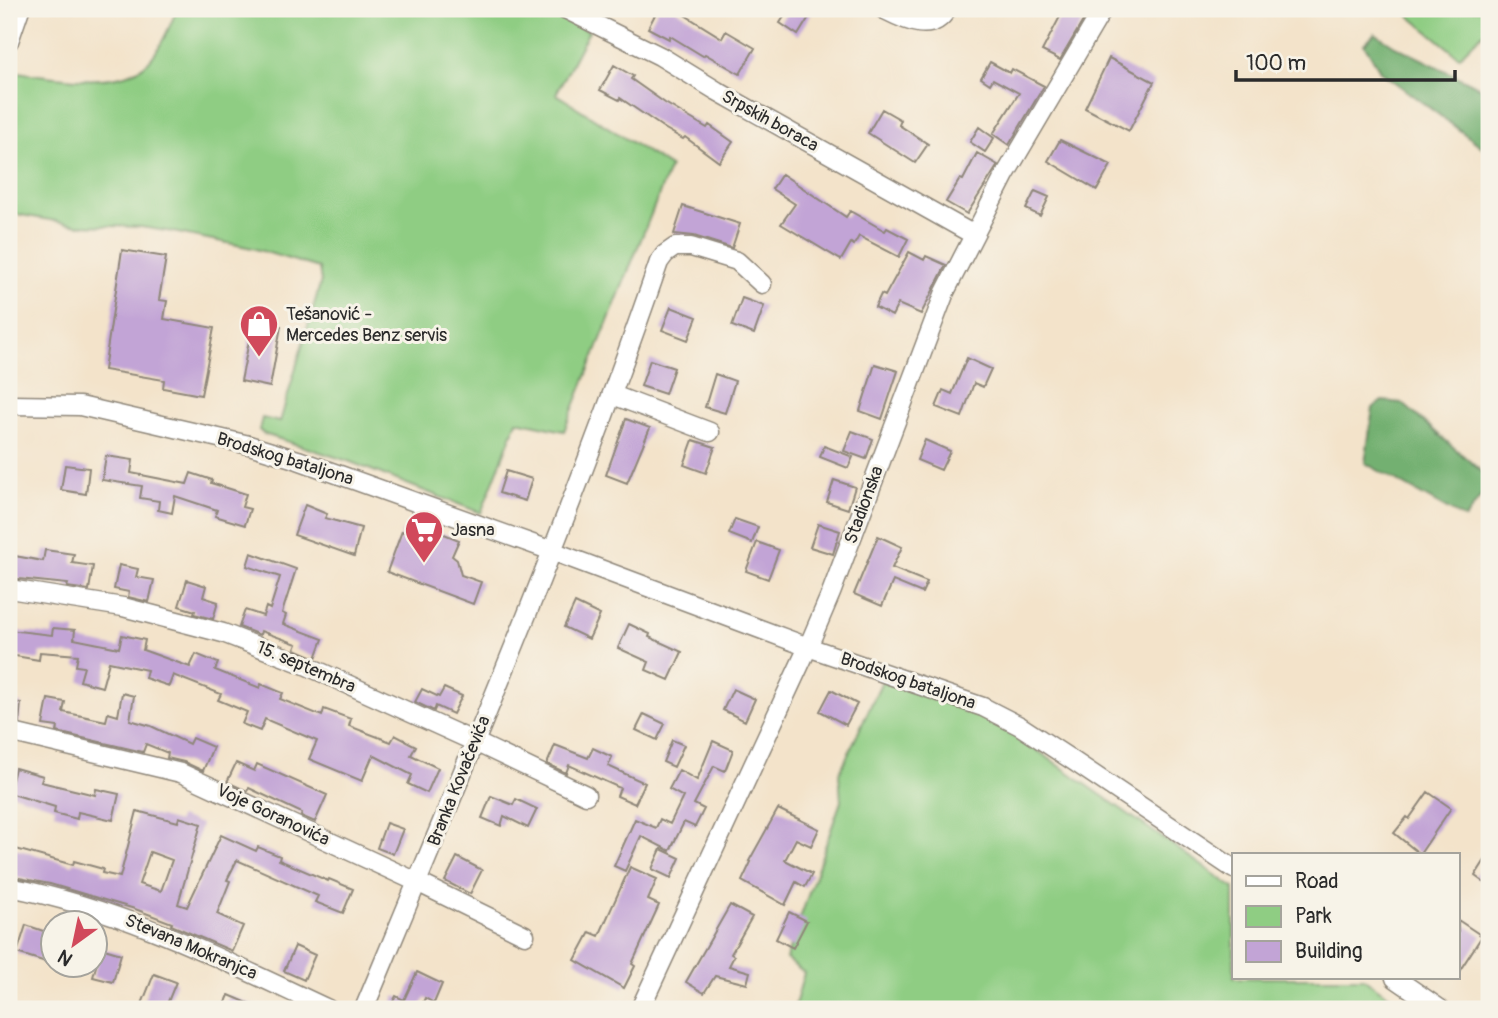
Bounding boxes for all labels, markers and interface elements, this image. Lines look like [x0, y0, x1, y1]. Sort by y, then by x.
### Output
scale bar [1236, 38, 1454, 82]
text: 100 m [1246, 50, 1306, 77]
street label: Srpskih boraca [717, 85, 823, 157]
shop icon: Tešanović - Mercedes Benz servis [238, 303, 280, 358]
place label: Tešanović - Mercedes Benz servis [286, 303, 447, 347]
street label: Brodskog bataljona [214, 427, 356, 491]
street label: Stadionska [839, 463, 889, 547]
supermarket icon: Jasna [403, 509, 445, 564]
place label: Jasna [451, 519, 495, 542]
street label: 15. septembra [253, 636, 359, 698]
street label: Brodskog bataljona [837, 647, 979, 715]
street label: Branka Kovačevića [422, 712, 496, 850]
street label: Voje Goranovića [213, 779, 333, 851]
legend [1232, 853, 1460, 979]
text: Road [1295, 868, 1339, 895]
text: Park [1295, 903, 1332, 930]
north arrow [38, 909, 108, 979]
street label: Stevana Mokranjca [121, 909, 261, 985]
text: Building [1295, 938, 1362, 965]
text: N [53, 944, 77, 971]

